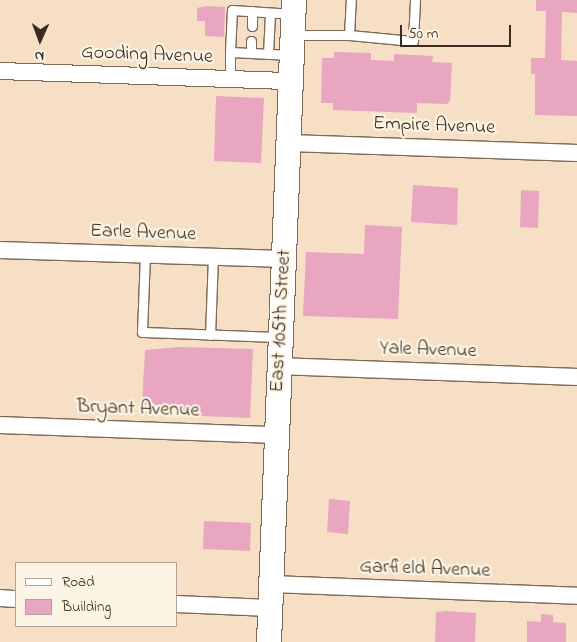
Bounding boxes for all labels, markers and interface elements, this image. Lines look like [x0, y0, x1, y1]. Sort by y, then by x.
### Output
north arrow [15, 15, 65, 65]
scale bar [402, 15, 513, 47]
text: 50 m [408, 23, 438, 45]
street label: Gooding Avenue [81, 41, 213, 69]
text: N [34, 45, 45, 66]
street label: Empire Avenue [373, 112, 495, 140]
street label: Earle Avenue [89, 219, 197, 247]
street label: East 105th Street [265, 249, 297, 393]
street label: Yale Avenue [379, 336, 477, 364]
street label: Bryant Avenue [76, 395, 200, 423]
street label: Garfield Avenue [359, 555, 491, 583]
legend [15, 562, 178, 627]
text: Road [62, 571, 95, 593]
text: Building [62, 596, 111, 618]

